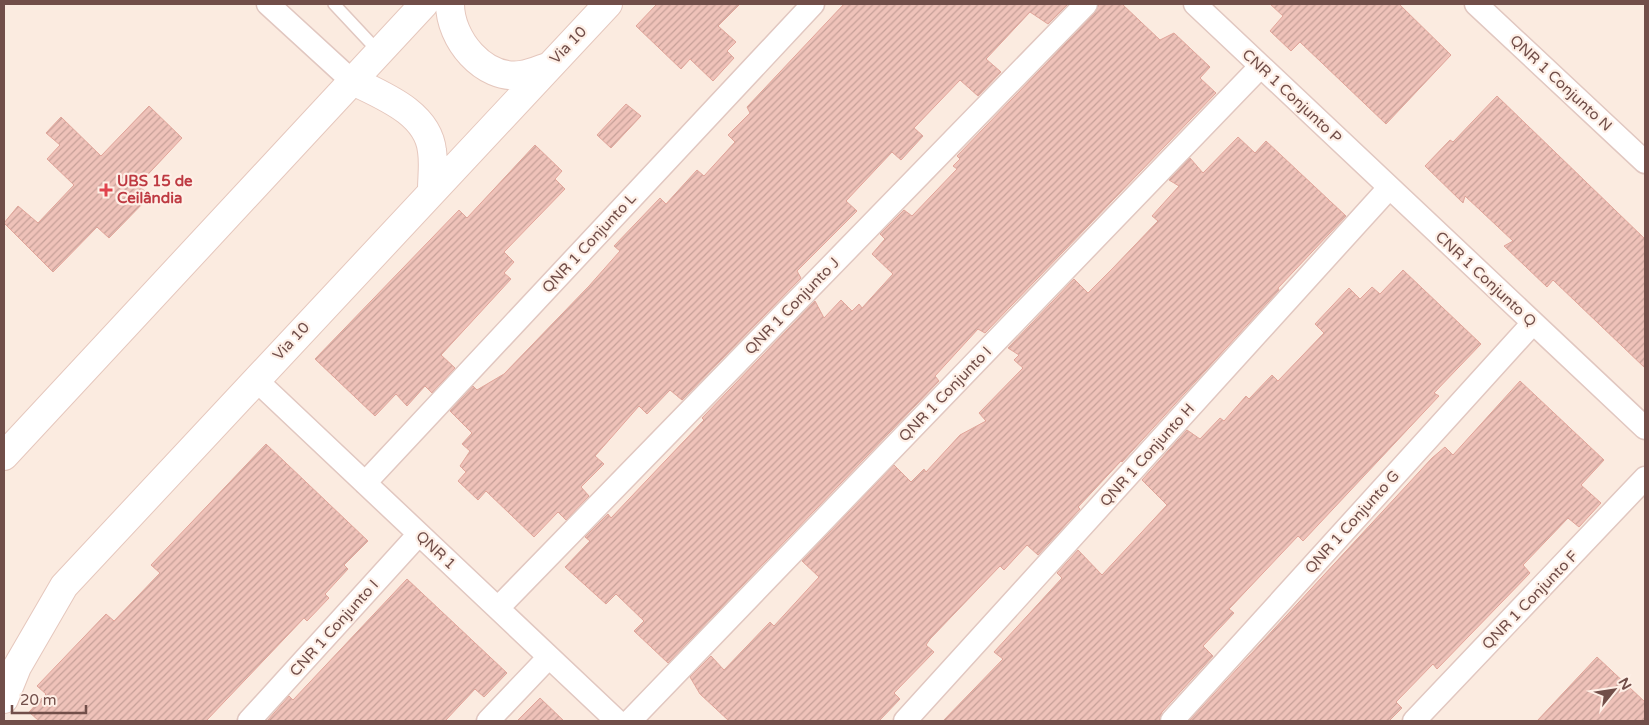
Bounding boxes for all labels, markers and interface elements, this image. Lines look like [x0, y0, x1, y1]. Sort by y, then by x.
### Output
street label: Via 10 [546, 23, 590, 67]
street label: QNR 1 Conjunto N [1506, 31, 1616, 135]
street label: CNR 1 Conjunto P [1239, 45, 1345, 147]
place label: UBS 15 de Ceilândia [117, 172, 193, 207]
marker: UBS 15 de Ceilândia [99, 183, 113, 197]
street label: QNR 1 Conjunto L [538, 189, 640, 297]
street label: CNR 1 Conjunto Q [1432, 228, 1540, 330]
street label: QNR 1 Conjunto J [741, 254, 843, 358]
street label: Via 10 [269, 318, 313, 364]
street label: QNR 1 Conjunto I [895, 343, 995, 445]
street label: QNR 1 Conjunto H [1096, 400, 1198, 510]
street label: QNR 1 Conjunto G [1301, 467, 1403, 577]
street label: QNR 1 [412, 527, 460, 573]
street label: QNR 1 Conjunto F [1478, 547, 1582, 653]
street label: CNR 1 Conjunto I [286, 576, 382, 680]
north arrow [1589, 665, 1639, 715]
text: N [1615, 675, 1635, 693]
scale bar [12, 682, 86, 714]
text: 20 m [20, 691, 57, 709]

